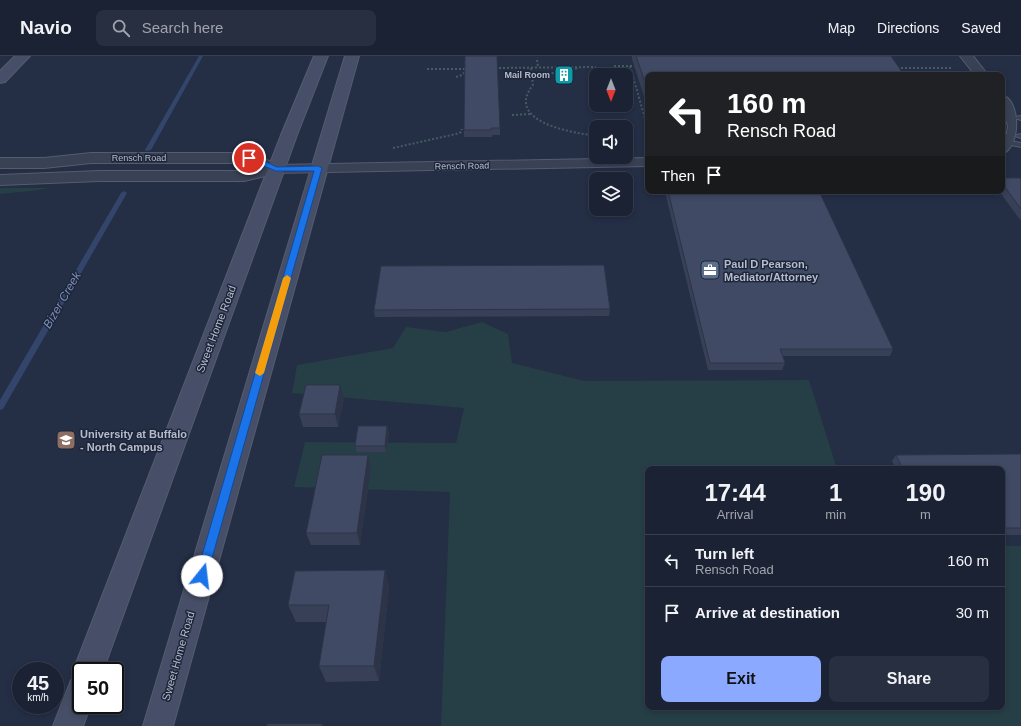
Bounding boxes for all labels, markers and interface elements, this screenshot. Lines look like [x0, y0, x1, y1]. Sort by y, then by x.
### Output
search box [96, 10, 376, 46]
text: Navio [20, 17, 72, 38]
icon: search [110, 17, 132, 39]
text: Search here [142, 19, 223, 36]
text: Map [828, 20, 855, 36]
text: Directions [877, 20, 939, 36]
text: Saved [961, 20, 1001, 36]
building icon: Mail Room [553, 64, 575, 86]
north arrow [589, 68, 633, 112]
map controls [589, 68, 633, 216]
place label: Mail Room [504, 70, 550, 80]
icon: left [661, 88, 713, 140]
text: 160 m [727, 88, 806, 119]
button: sound [589, 120, 633, 164]
text: Rensch Road [727, 121, 836, 141]
pin [232, 141, 266, 175]
icon: arrive [238, 147, 260, 169]
street label: Rensch Road [112, 153, 166, 163]
street label: Rensch Road [435, 161, 489, 171]
icon: arrive [703, 164, 725, 186]
text: Then [661, 167, 695, 184]
button: layers [589, 172, 633, 216]
place label: Paul D Pearson, Mediator/Attorney [724, 258, 819, 283]
office icon: Paul D Pearson, Mediator/Attorney [699, 259, 721, 281]
water label: Bizer Creek [40, 268, 84, 331]
street label: Sweet Home Road [194, 284, 238, 374]
place label: University at Buffalo - North Campus [80, 428, 187, 453]
school or university icon: University at Buffalo - North Campus [55, 429, 77, 451]
text: 17:44 [704, 479, 766, 506]
text: 1 [829, 479, 842, 506]
text: 190 [906, 479, 946, 506]
text: Arrival [717, 507, 754, 522]
text: min [825, 507, 846, 522]
text: m [920, 507, 931, 522]
text: Turn left [695, 545, 754, 562]
icon: left [661, 550, 683, 572]
text: 160 m [947, 552, 989, 569]
position arrow [181, 555, 223, 597]
text: Rensch Road [695, 562, 774, 577]
icon: arrive [661, 602, 683, 624]
text: Arrive at destination [695, 604, 840, 621]
text: 30 m [956, 604, 989, 621]
street label: Sweet Home Road [160, 610, 196, 702]
button: Exit [661, 656, 821, 702]
button: Share [829, 656, 989, 702]
speed limit sign: 50 [72, 662, 124, 714]
text: 45 [27, 672, 49, 694]
text: km/h [27, 692, 49, 703]

